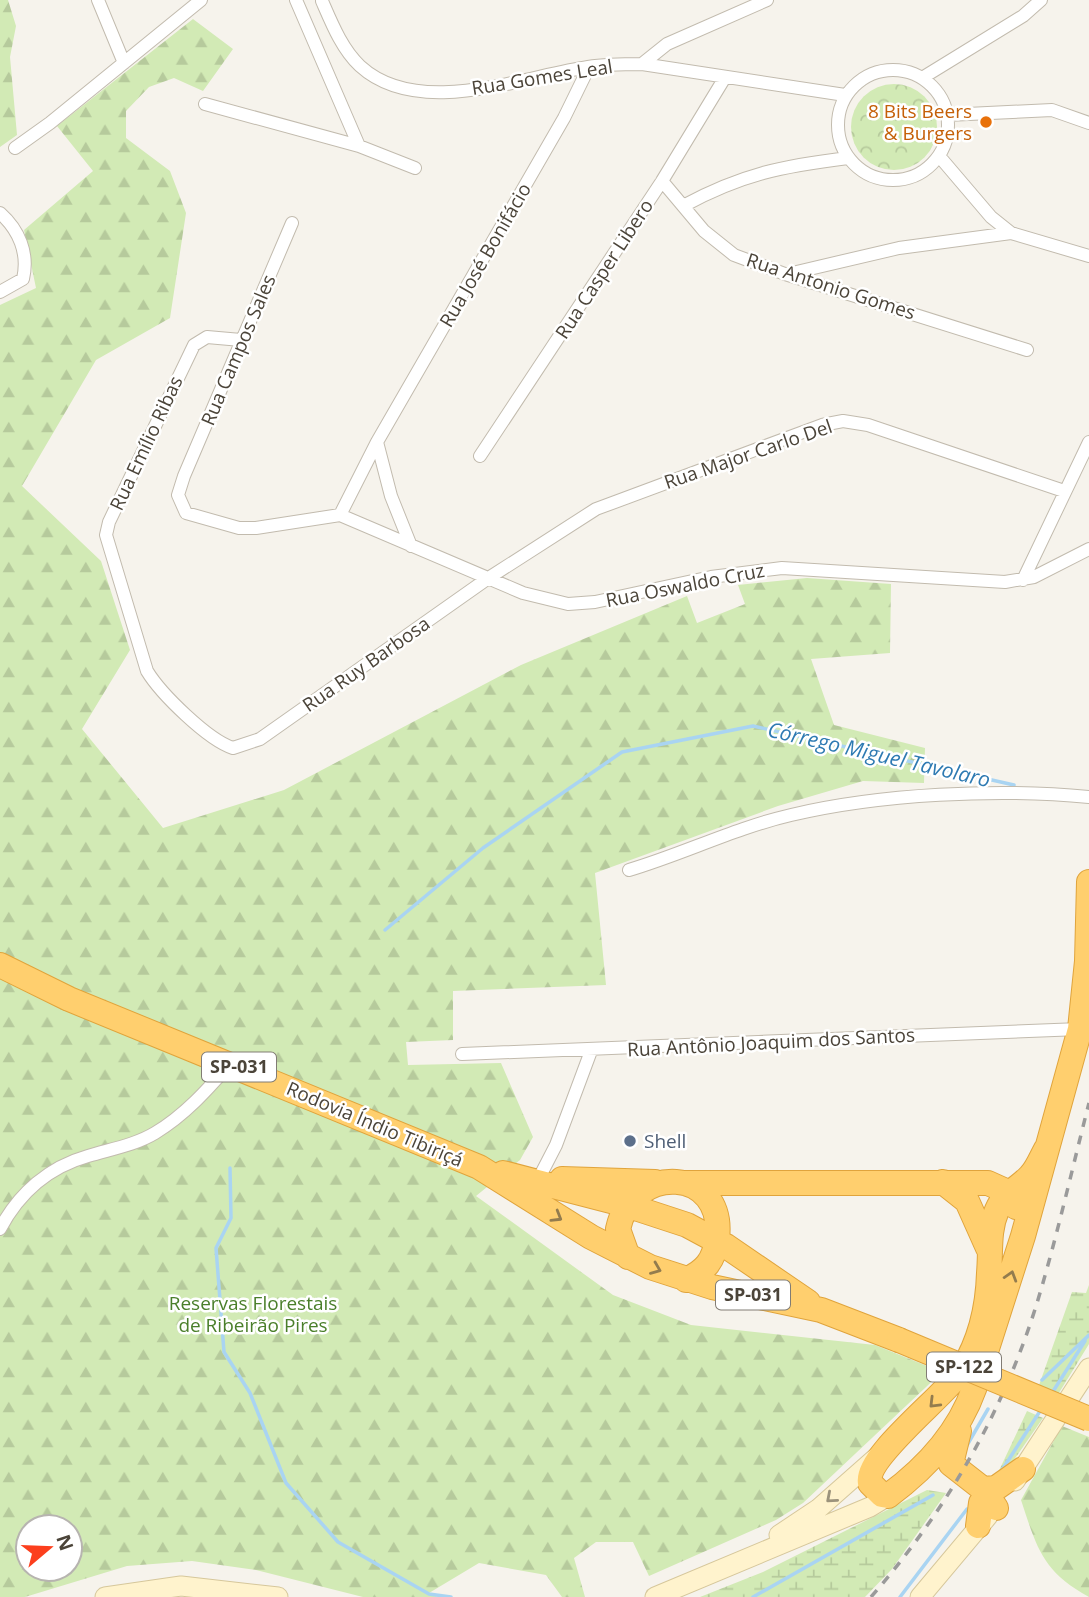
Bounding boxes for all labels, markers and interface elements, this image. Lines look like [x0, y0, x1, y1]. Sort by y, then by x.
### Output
street label: Rua Gomes Leal [470, 53, 614, 101]
place label: 8 Bits Beers & Burgers [868, 98, 972, 146]
marker: 8 Bits Beers & Burgers [978, 114, 994, 130]
street label: Rua José Bonifácio [433, 178, 537, 332]
street label: Rua Casper Libero [549, 194, 659, 344]
street label: Rua Antonio Gomes [743, 246, 919, 326]
street label: Rua Campos Sales [194, 271, 282, 429]
street label: Rua Emílio Ribas [103, 372, 189, 514]
street label: Rua Major Carlo Del [660, 413, 836, 495]
street label: Rua Oswaldo Cruz [603, 557, 767, 613]
street label: Rua Ruy Barbosa [297, 610, 435, 718]
water label: Córrego Miguel Tavolaro [765, 715, 993, 793]
street label: Rua Antônio Joaquim dos Santos [626, 1021, 916, 1063]
road number: SP-031 [202, 1052, 276, 1082]
street label: Rodovia Índio Tibiriçá [283, 1075, 467, 1173]
place label: Shell [644, 1128, 686, 1154]
marker: Shell [622, 1133, 638, 1149]
one-way arrow [550, 1208, 563, 1221]
one-way arrow [650, 1261, 662, 1275]
one-way arrow [1002, 1270, 1017, 1282]
road number: SP-031 [716, 1280, 790, 1310]
park label: Reservas Florestais de Ribeirão Pires [169, 1290, 337, 1338]
road number: SP-122 [927, 1352, 1001, 1382]
one-way arrow [929, 1395, 942, 1408]
one-way arrow [826, 1490, 839, 1502]
north arrow [14, 1513, 84, 1583]
text: N [50, 1531, 80, 1554]

